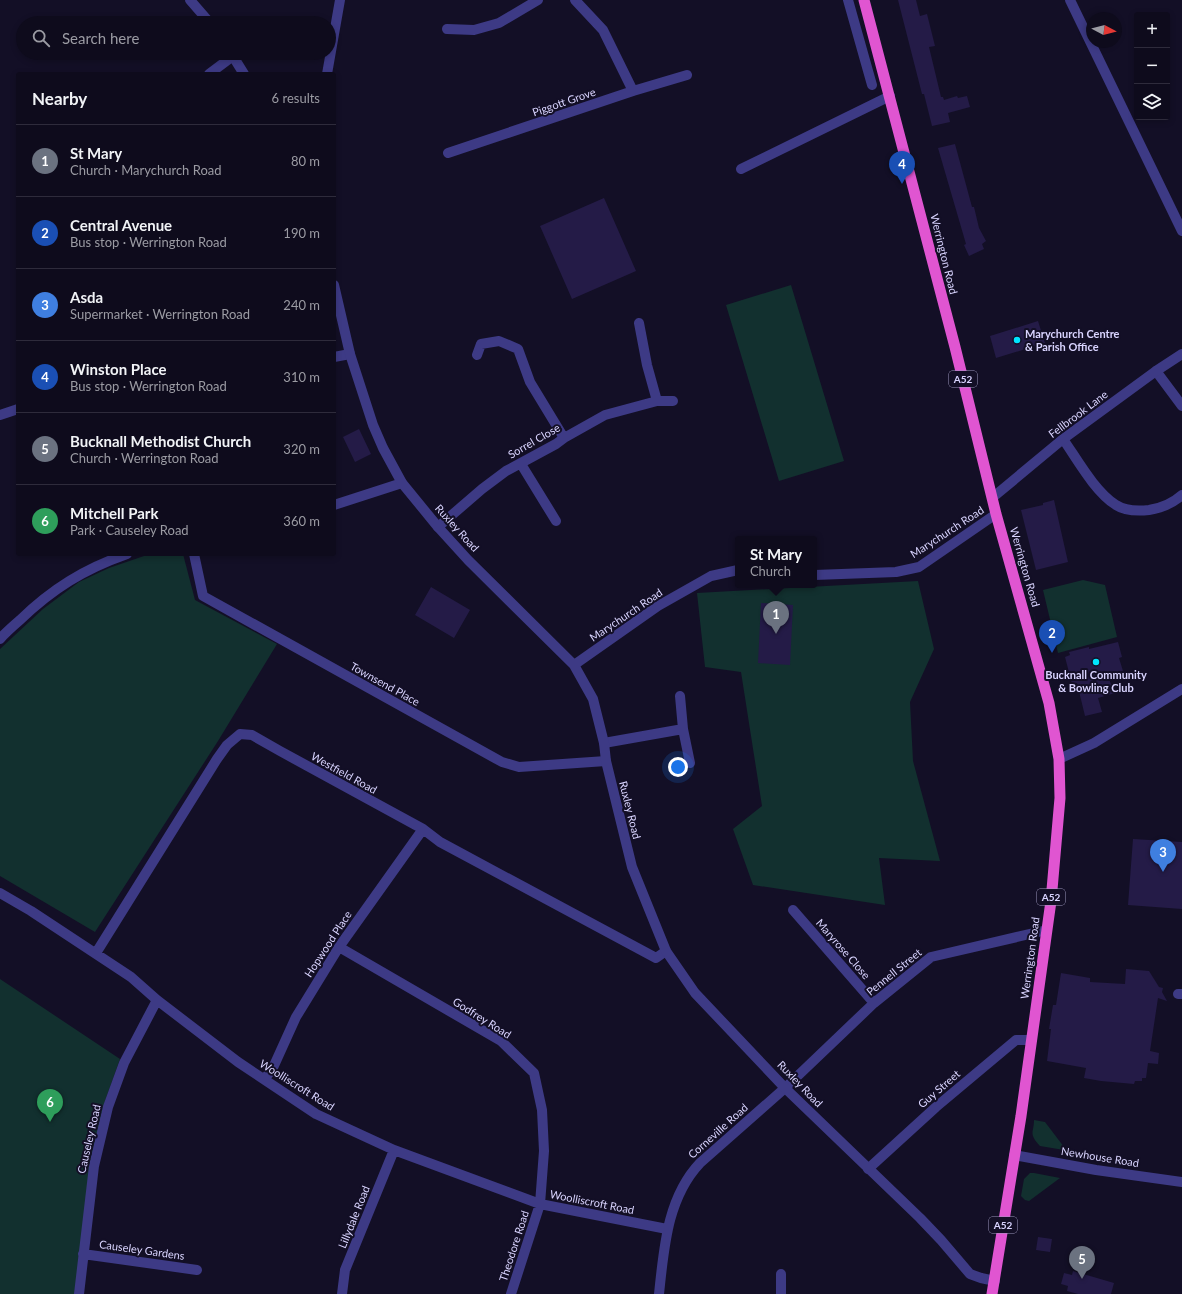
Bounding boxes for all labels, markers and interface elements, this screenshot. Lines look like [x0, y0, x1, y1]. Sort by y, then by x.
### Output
north arrow [1086, 12, 1122, 48]
map controls [1134, 12, 1170, 120]
button: + [1134, 12, 1170, 48]
search box [16, 16, 336, 60]
icon: search [30, 27, 52, 49]
text: Search here [62, 29, 139, 47]
button: − [1134, 48, 1170, 84]
button: layers [1134, 84, 1170, 120]
street label: Piggott Grove [530, 85, 597, 118]
text: Nearby [32, 88, 87, 109]
text: 6 results [272, 90, 320, 106]
text: St Mary [70, 144, 122, 162]
pin: 4 [889, 151, 915, 184]
text: 1 [41, 153, 49, 169]
text: 80 m [291, 153, 320, 169]
text: Church · Marychurch Road [70, 162, 222, 178]
street label: Werrington Road [928, 212, 961, 296]
text: Central Avenue [70, 216, 172, 234]
text: 2 [41, 225, 49, 241]
text: 190 m [283, 225, 320, 241]
text: Bus stop · Werrington Road [70, 234, 227, 250]
text: Asda [70, 288, 103, 306]
text: 3 [41, 297, 49, 313]
text: 240 m [283, 297, 320, 313]
text: Supermarket · Werrington Road [70, 306, 250, 322]
place label: Marychurch Centre & Parish Office [1025, 327, 1120, 353]
marker: Marychurch Centre & Parish Office [1012, 335, 1022, 345]
text: Winston Place [70, 360, 167, 378]
text: 4 [41, 369, 49, 385]
text: 310 m [283, 369, 320, 385]
road number: A52 [949, 371, 977, 387]
text: Bus stop · Werrington Road [70, 378, 227, 394]
street label: Fellbrook Lane [1046, 387, 1110, 440]
street label: Sorrel Close [505, 420, 562, 461]
text: Bucknall Methodist Church [70, 432, 251, 450]
text: 5 [41, 441, 49, 457]
text: 320 m [283, 441, 320, 457]
text: Church · Werrington Road [70, 450, 219, 466]
street label: Ruxley Road [433, 501, 482, 554]
street label: Marychurch Road [908, 503, 986, 560]
text: Mitchell Park [70, 504, 158, 522]
text: 6 [41, 513, 49, 529]
text: 360 m [283, 513, 320, 529]
text: Park · Causeley Road [70, 522, 189, 538]
street label: Werrington Road [1008, 525, 1043, 608]
popup [735, 536, 817, 588]
text: St Mary [750, 545, 802, 563]
text: Church [750, 563, 791, 579]
street label: Marychurch Road [587, 585, 665, 644]
pin: 1 [763, 601, 789, 634]
pin: 2 [1039, 620, 1065, 653]
marker: Bucknall Community & Bowling Club [1091, 657, 1101, 667]
street label: Townsend Place [348, 659, 422, 708]
place label: Bucknall Community & Bowling Club [1045, 668, 1147, 694]
street label: Westfield Road [309, 749, 379, 796]
your location [668, 757, 688, 777]
street label: Ruxley Road [617, 780, 644, 840]
pin: 3 [1150, 839, 1176, 872]
road number: A52 [1037, 889, 1065, 905]
street label: Hopwood Place [301, 908, 354, 979]
street label: Maryrose Close [814, 916, 873, 982]
street label: Werrington Road [1017, 916, 1042, 1000]
street label: Pennell Street [863, 945, 924, 998]
street label: Godfrey Road [451, 994, 514, 1041]
street label: Woolliscroft Road [257, 1056, 337, 1113]
street label: Ruxley Road [775, 1058, 826, 1109]
street label: Guy Street [915, 1067, 962, 1110]
pin: 6 [37, 1089, 63, 1122]
street label: Corneville Road [685, 1100, 750, 1161]
street label: Causeley Road [74, 1103, 103, 1175]
street label: Newhouse Road [1060, 1144, 1140, 1169]
street label: Lillydale Road [335, 1184, 372, 1250]
street label: Woolliscroft Road [549, 1187, 635, 1216]
street label: Theodore Road [496, 1209, 531, 1283]
road number: A52 [989, 1217, 1017, 1233]
street label: Causeley Gardens [99, 1237, 186, 1262]
pin: 5 [1069, 1246, 1095, 1279]

